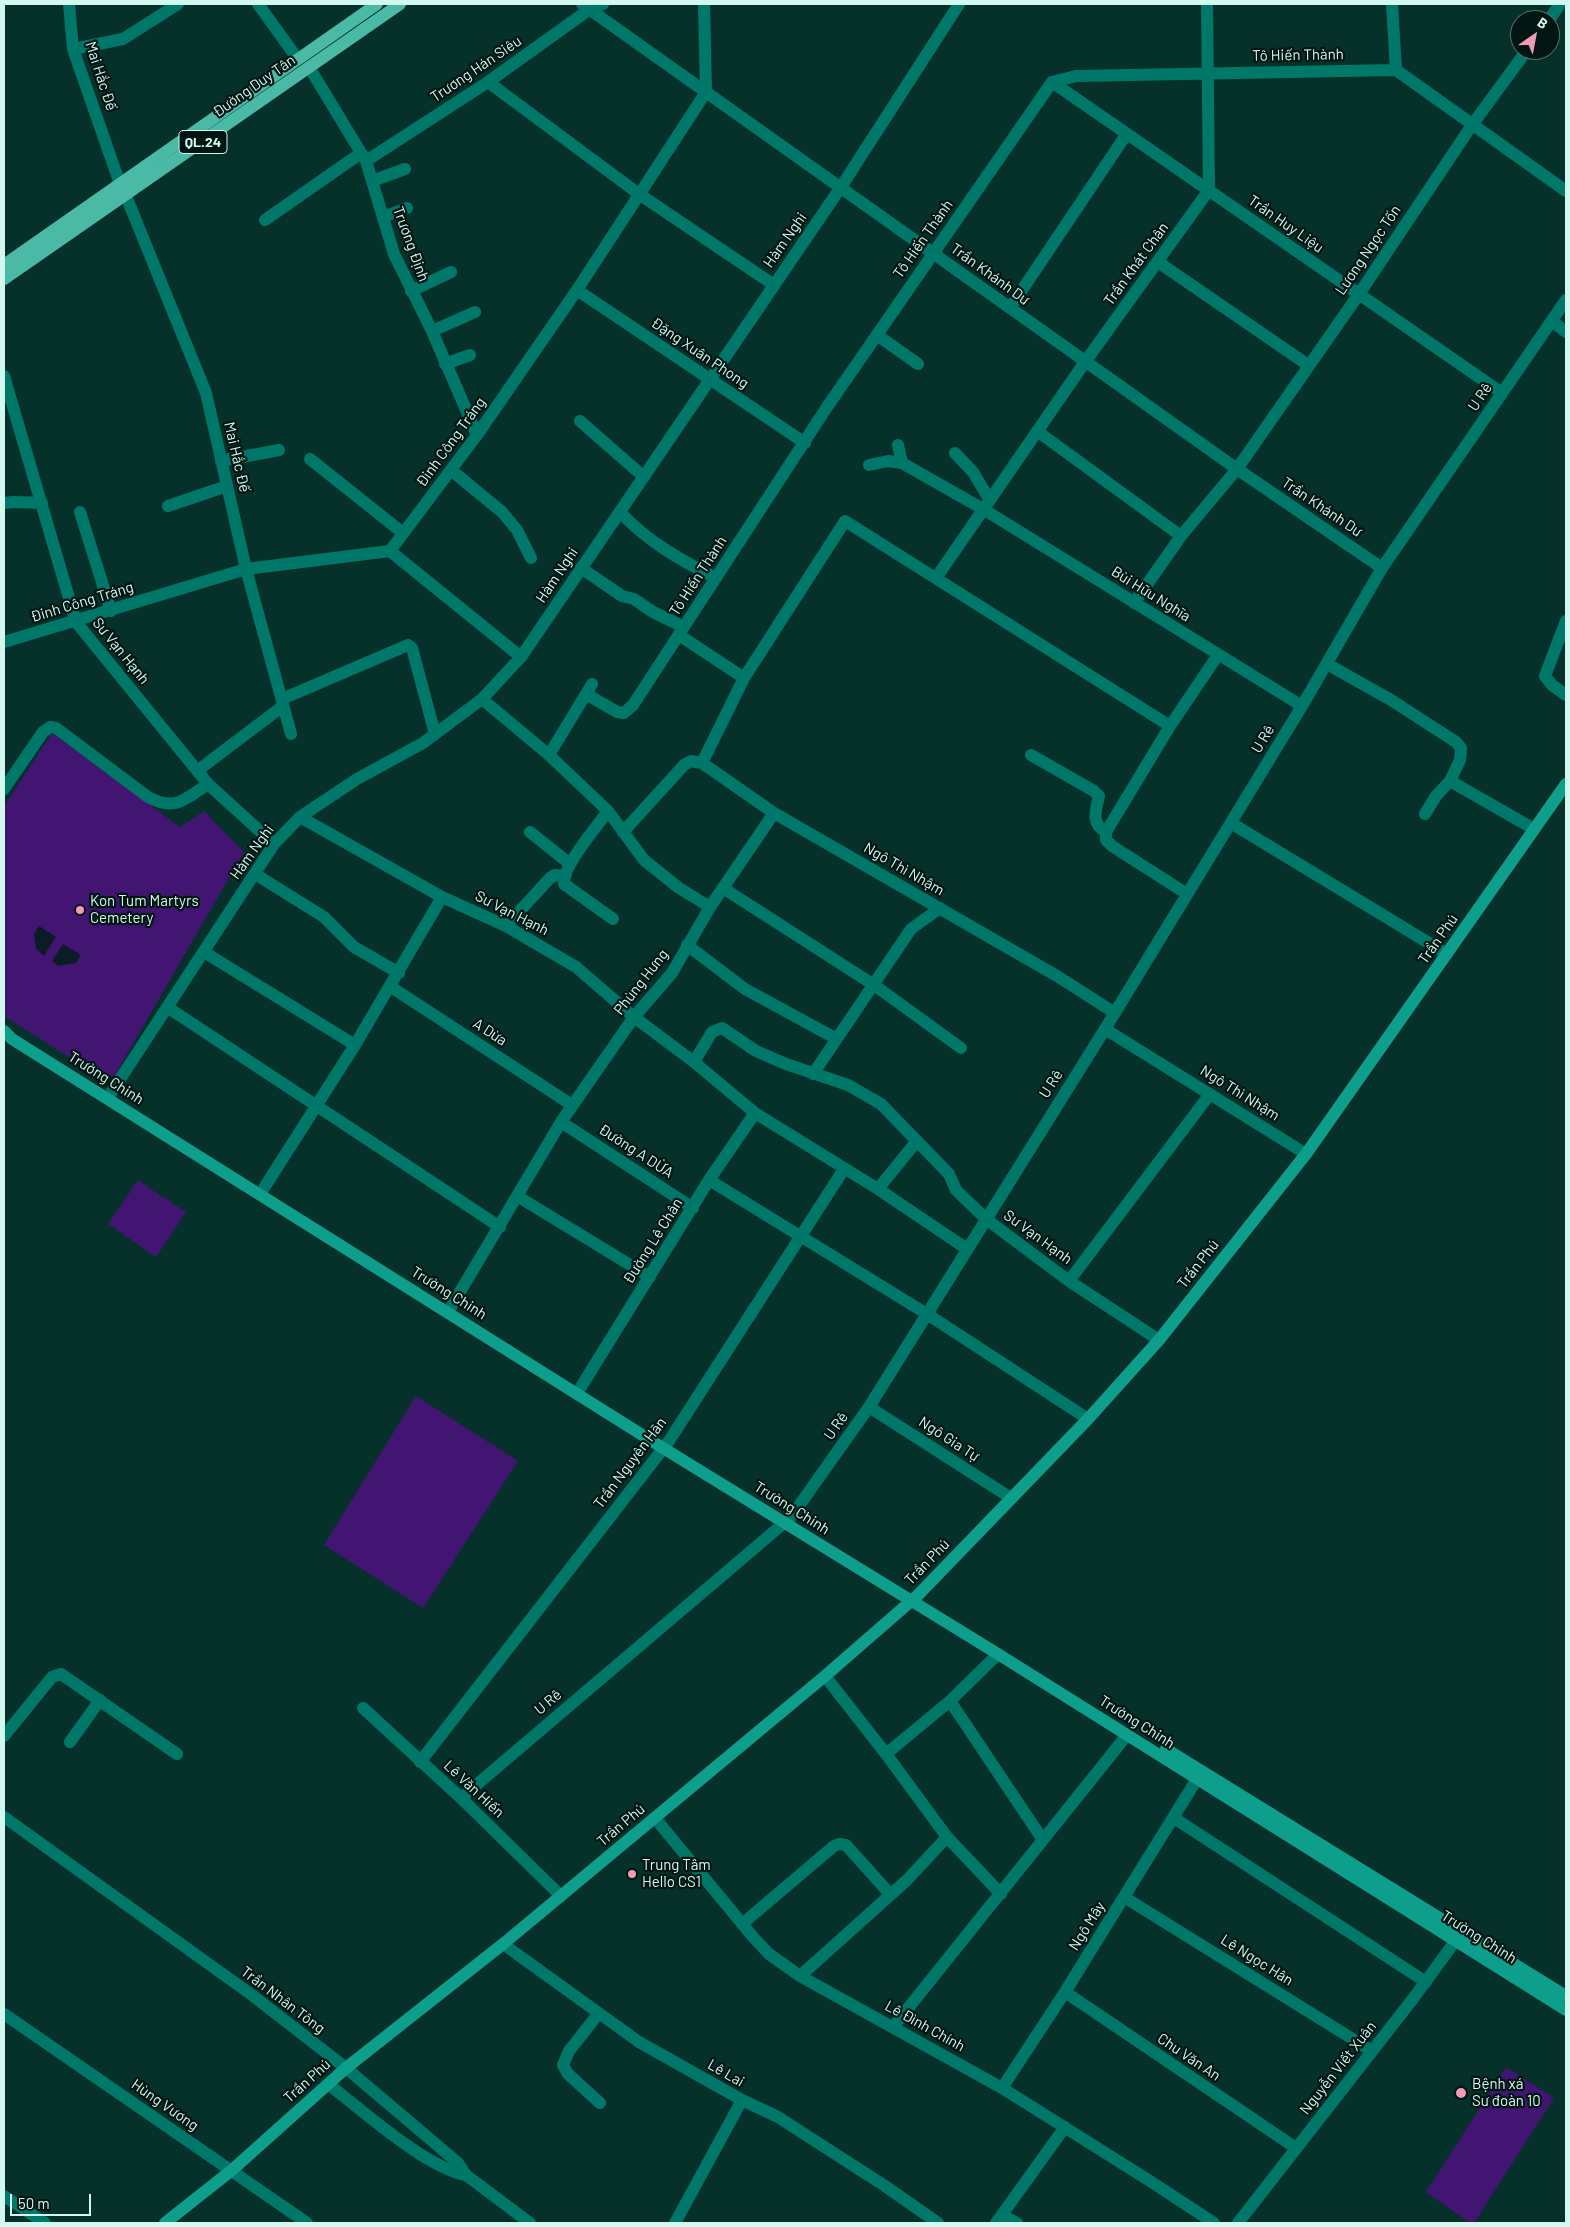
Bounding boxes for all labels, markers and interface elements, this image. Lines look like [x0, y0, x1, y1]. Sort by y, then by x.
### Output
north arrow [1510, 10, 1560, 60]
text: B [1535, 13, 1551, 32]
street label: Trương Hán Siêu [427, 32, 525, 106]
street label: Mai Hắc Đế [81, 39, 121, 113]
street label: Tô Hiến Thành [1252, 45, 1344, 65]
street label: Đường Duy Tân [209, 51, 299, 121]
road number: QL.24 [179, 130, 227, 154]
street label: Trần Huy Liệu [1245, 191, 1327, 257]
street label: Tô Hiến Thành [889, 196, 957, 282]
street label: Lương Ngọc Tốn [1331, 202, 1405, 298]
street label: Trương Định [389, 204, 433, 284]
street label: Hàm Nghi [760, 209, 810, 271]
street label: Trần Khát Chân [1100, 219, 1172, 309]
street label: Trần Khánh Dư [947, 239, 1033, 309]
street label: Đặng Xuân Phong [648, 314, 752, 392]
street label: U Rê [1464, 380, 1496, 414]
street label: Đinh Công Tráng [412, 394, 490, 490]
street label: Mai Hắc Đế [220, 420, 254, 494]
street label: Trần Khánh Dư [1278, 474, 1366, 540]
street label: Tô Hiến Thành [665, 533, 731, 619]
street label: Hàm Nghi [532, 544, 582, 606]
street label: Bùi Hữu Nghĩa [1108, 562, 1194, 626]
street label: Đinh Công Tráng [28, 578, 136, 626]
street label: Sư Vạn Hạnh [89, 614, 153, 688]
street label: U Rê [1248, 722, 1278, 756]
street label: Hàm Nghi [226, 821, 278, 883]
street label: Ngô Thì Nhậm [860, 839, 948, 899]
street label: Sư Vạn Hạnh [472, 887, 552, 939]
place label: Kon Tum Martyrs Cemetery [90, 892, 199, 927]
marker: Kon Tum Martyrs Cemetery [74, 904, 86, 916]
street label: Trần Phú [1414, 911, 1462, 967]
street label: Phùng Hưng [610, 946, 672, 1018]
street label: A Dừa [470, 1014, 510, 1050]
street label: Trường Chinh [65, 1048, 147, 1108]
street label: Ngô Thì Nhậm [1197, 1061, 1283, 1125]
street label: U Rê [1035, 1067, 1067, 1101]
street label: Đường A DỪA [595, 1120, 677, 1182]
street label: Đường Lê Chân [619, 1195, 687, 1287]
street label: Sư Vạn Hạnh [1000, 1206, 1076, 1268]
street label: Trần Phú [1173, 1236, 1223, 1292]
street label: Trường Chinh [408, 1263, 490, 1323]
street label: U Rê [820, 1409, 852, 1443]
street label: Ngô Gia Tự [915, 1413, 983, 1465]
street label: Trần Nguyên Hãn [590, 1414, 670, 1512]
street label: Trường Chinh [751, 1478, 833, 1538]
street label: Trần Phú [901, 1535, 953, 1589]
street label: U Rê [531, 1686, 565, 1718]
street label: Trường Chinh [1096, 1692, 1178, 1752]
street label: Lê Văn Hiến [440, 1756, 508, 1822]
street label: Trần Phú [593, 1800, 649, 1850]
place label: Trung Tâm Hello CS1 [642, 1856, 711, 1891]
marker: Trung Tâm Hello CS1 [626, 1868, 638, 1880]
street label: Ngô Mây [1065, 1898, 1109, 1954]
street label: Trường Chinh [1438, 1907, 1520, 1967]
street label: Lê Ngọc Hân [1217, 1931, 1297, 1989]
street label: Trần Nhân Tông [237, 1963, 329, 2037]
street label: Lê Đình Chính [882, 1997, 968, 2055]
street label: Nguyễn Viết Xuân [1296, 2018, 1380, 2118]
street label: Chu Văn An [1154, 2029, 1224, 2085]
street label: Trần Phú [280, 2055, 334, 2107]
street label: Lê Lai [704, 2055, 748, 2091]
street label: Hùng Vương [128, 2075, 202, 2135]
place label: Bệnh xá Sư đoàn 10 [1472, 2075, 1541, 2110]
marker: Bệnh xá Sư đoàn 10 [1454, 2086, 1468, 2100]
scale bar [12, 2184, 94, 2216]
text: 50 m [18, 2194, 50, 2212]

